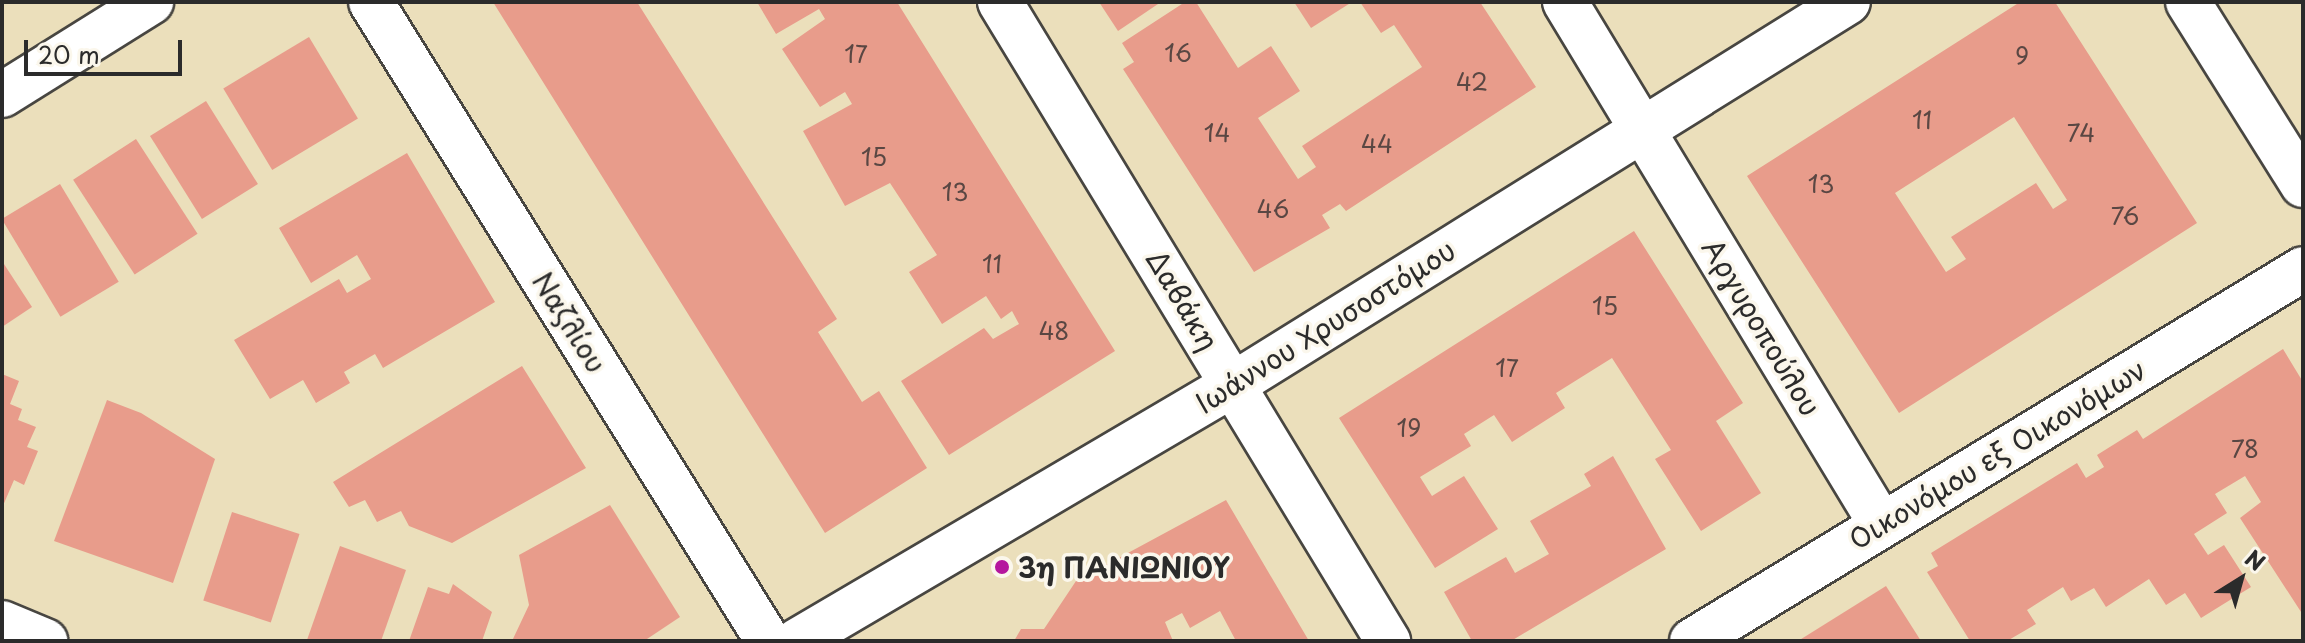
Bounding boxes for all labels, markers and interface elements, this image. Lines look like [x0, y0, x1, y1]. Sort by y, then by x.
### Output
scale bar [28, 24, 186, 74]
text: 20 m [38, 36, 100, 72]
house number: 16 [1164, 39, 1192, 67]
house number: 17 [844, 40, 868, 68]
house number: 9 [2015, 42, 2029, 70]
house number: 42 [1456, 68, 1488, 96]
house number: 11 [1912, 106, 1932, 134]
house number: 14 [1204, 119, 1230, 147]
house number: 74 [2067, 119, 2095, 147]
house number: 44 [1361, 130, 1393, 158]
house number: 15 [861, 143, 887, 171]
house number: 13 [1808, 170, 1834, 198]
house number: 13 [942, 178, 968, 206]
house number: 46 [1257, 195, 1289, 223]
house number: 76 [2111, 202, 2139, 230]
street label: Ιωάννου Χρυσοστόμου [1189, 232, 1461, 420]
street label: Αργυροπούλου [1696, 233, 1828, 421]
street label: Δαβάκη [1140, 244, 1226, 356]
house number: 11 [982, 250, 1002, 278]
street label: Ναζλίου [526, 265, 614, 379]
house number: 15 [1592, 292, 1618, 320]
house number: 48 [1039, 317, 1069, 345]
street label: Οικονόμου εξ Οικονόμων [1841, 351, 2153, 557]
house number: 17 [1495, 354, 1519, 382]
house number: 19 [1397, 414, 1421, 442]
house number: 78 [2231, 435, 2259, 463]
north arrow [2201, 539, 2281, 619]
text: N [2239, 541, 2273, 578]
place label: 3η ΠΑΝΙΩΝΙΟΥ [1018, 550, 1230, 584]
marker: 3η ΠΑΝΙΩΝΙΟΥ [993, 558, 1011, 576]

